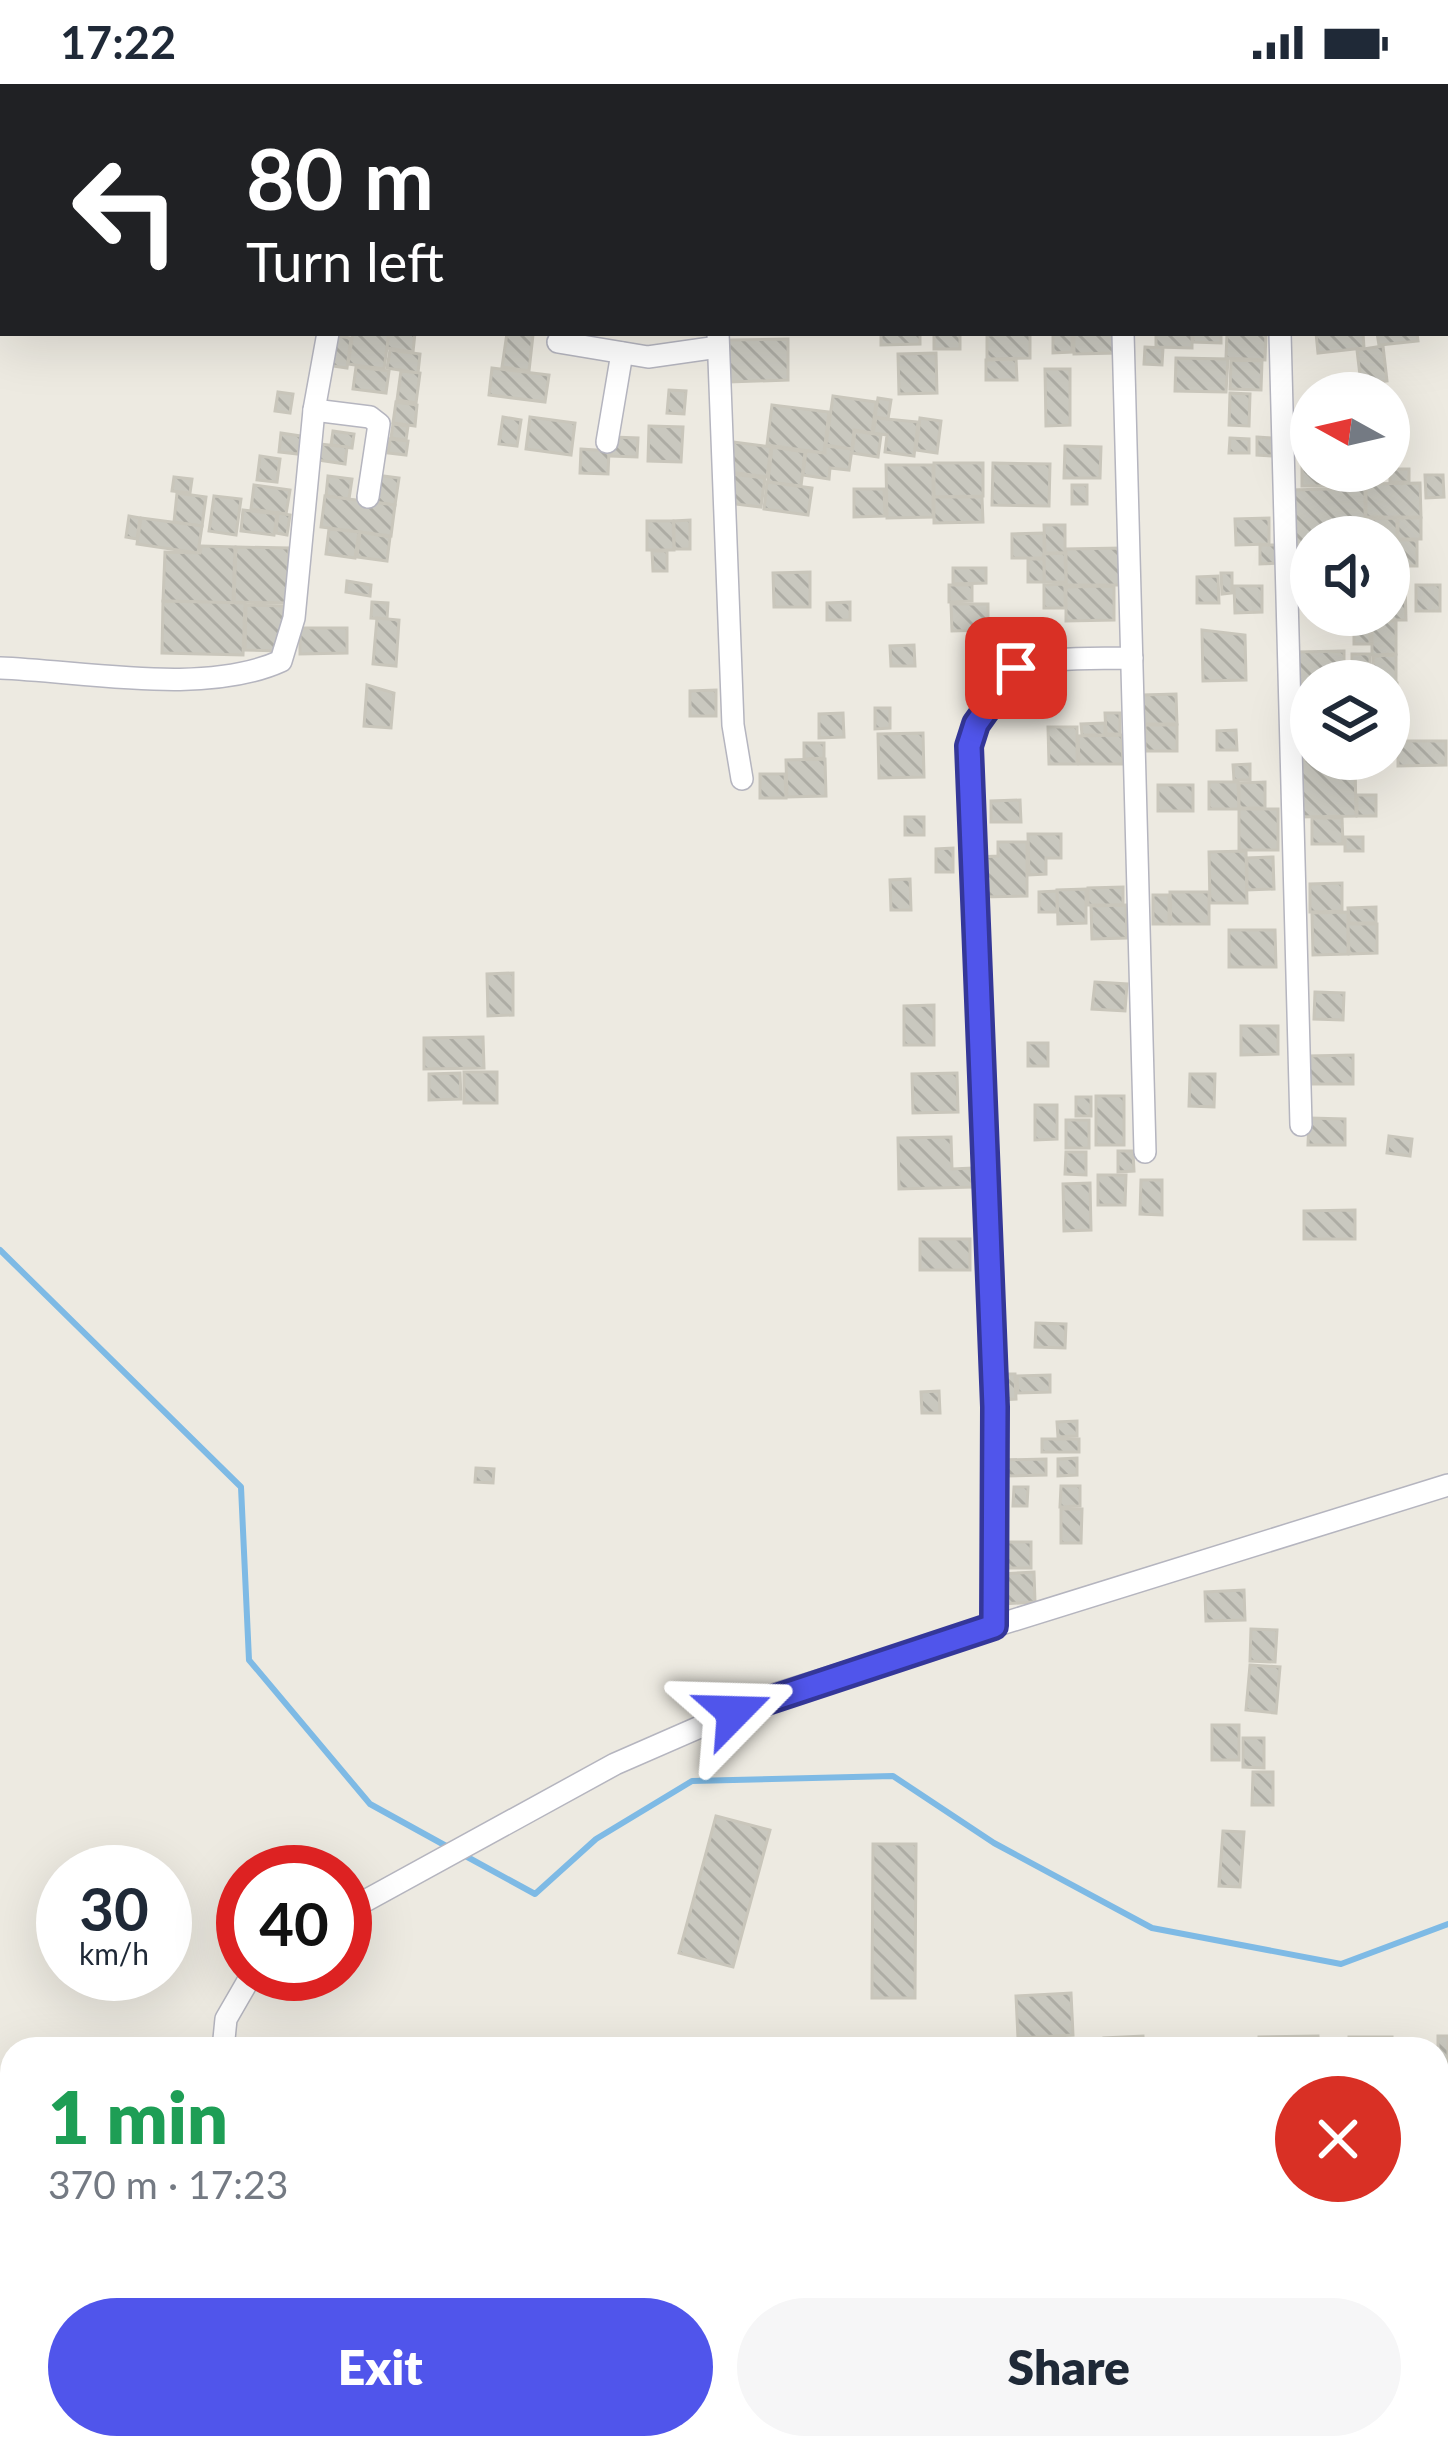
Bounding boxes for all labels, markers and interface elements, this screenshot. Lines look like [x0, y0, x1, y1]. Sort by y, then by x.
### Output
text: 17:22 [60, 15, 176, 69]
text: 80 m [246, 127, 434, 228]
icon: left [48, 132, 204, 288]
text: Turn left [246, 229, 444, 294]
north arrow [1290, 372, 1410, 492]
map controls [1290, 372, 1410, 780]
button: sound [1290, 516, 1410, 636]
pin [965, 617, 1067, 719]
icon: arrive [983, 635, 1049, 701]
button: layers [1290, 660, 1410, 780]
position arrow [671, 1649, 797, 1775]
speed limit sign: 40 [216, 1845, 372, 2001]
text: 30 [79, 1872, 149, 1944]
text: km/h [79, 1935, 149, 1971]
text: 1 min [48, 2073, 228, 2159]
button: close [1275, 2076, 1401, 2202]
text: 370 m · 17:23 [48, 2161, 288, 2207]
button: Exit [48, 2298, 713, 2436]
button: Share [737, 2298, 1401, 2436]

